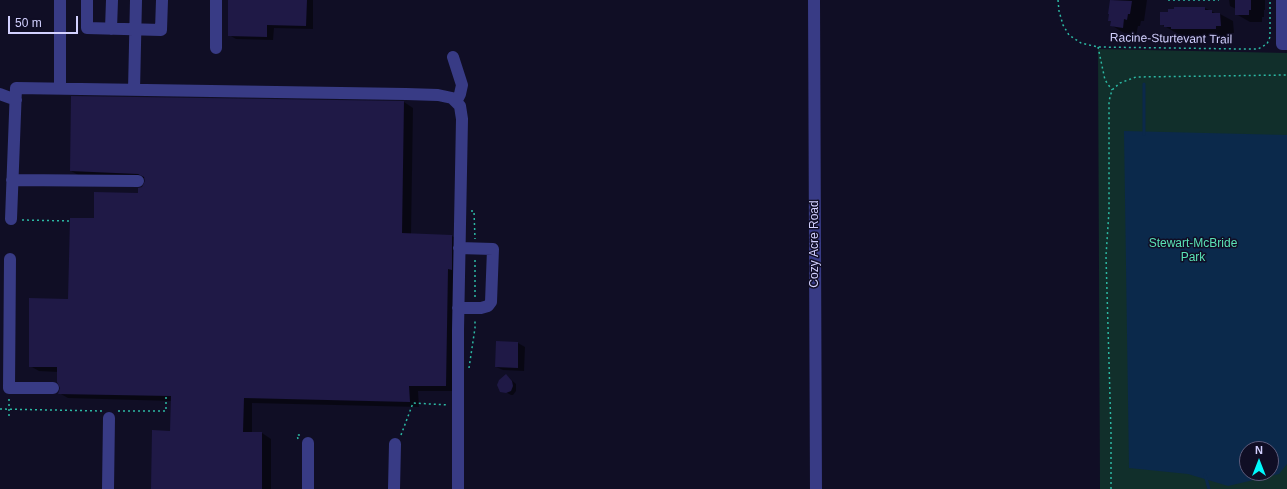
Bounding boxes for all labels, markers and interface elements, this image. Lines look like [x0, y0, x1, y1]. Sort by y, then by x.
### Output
scale bar [10, 8, 80, 34]
text: 50 m [15, 16, 42, 30]
street label: Racine-Sturtevant Trail [1110, 31, 1232, 47]
street label: Cozy Acre Road [808, 200, 822, 288]
park label: Stewart-McBride Park [1149, 237, 1237, 265]
north arrow [1239, 441, 1279, 481]
text: N [1255, 444, 1263, 456]

